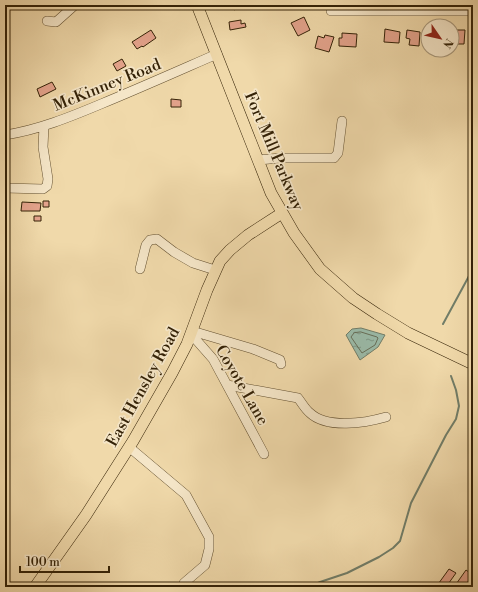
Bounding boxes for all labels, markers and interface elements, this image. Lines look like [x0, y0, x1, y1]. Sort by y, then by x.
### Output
north arrow [420, 18, 460, 58]
text: N [439, 36, 456, 51]
street label: McKinney Road [50, 54, 164, 116]
street label: Fort Mill Parkway [240, 89, 308, 214]
street label: East Hensley Road [102, 324, 184, 450]
street label: Coyote Lane [211, 341, 273, 429]
scale bar [20, 548, 109, 574]
text: 100 m [26, 555, 60, 570]

